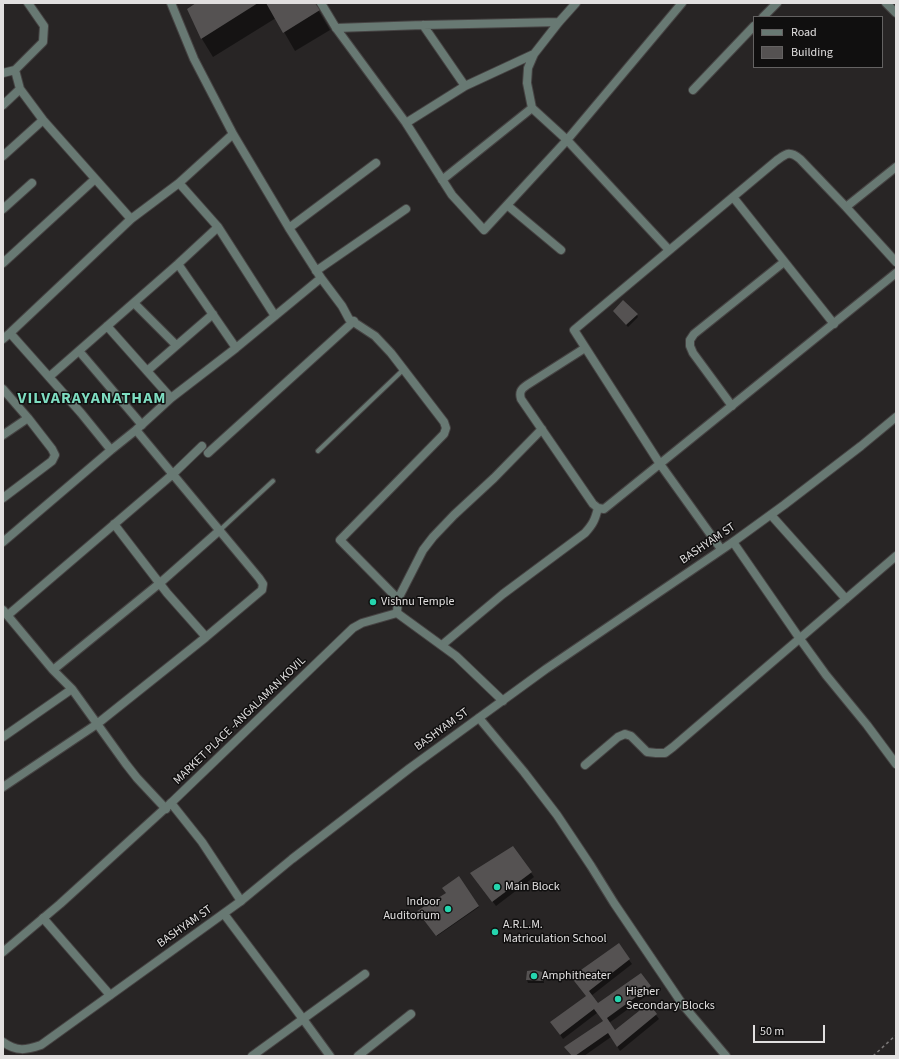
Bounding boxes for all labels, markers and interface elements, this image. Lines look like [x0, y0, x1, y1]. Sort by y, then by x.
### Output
legend [753, 16, 883, 68]
text: Road [791, 24, 817, 41]
text: Building [791, 44, 833, 61]
district label: VILVARAYANATHAM [17, 389, 167, 409]
street label: BASHYAM ST [678, 520, 738, 568]
place label: Vishnu Temple [381, 595, 454, 609]
marker: Vishnu Temple [368, 597, 378, 607]
street label: MARKET PLACE -ANGALAMAN KOVIL [171, 654, 309, 788]
street label: BASHYAM ST [412, 705, 472, 755]
place label: Main Block [505, 880, 560, 894]
marker: Main Block [492, 882, 502, 892]
place label: Indoor Auditorium [383, 895, 440, 923]
street label: BASHYAM ST [155, 903, 215, 951]
marker: Indoor Auditorium [443, 904, 453, 914]
place label: A.R.L.M. Matriculation School [503, 918, 607, 946]
marker: A.R.L.M. Matriculation School [490, 927, 500, 937]
place label: Amphitheater [542, 969, 611, 983]
marker: Amphitheater [529, 971, 539, 981]
place label: Higher Secondary Blocks [626, 985, 715, 1013]
marker: Higher Secondary Blocks [613, 994, 623, 1004]
scale bar [755, 1017, 827, 1043]
text: 50 m [760, 1023, 784, 1040]

